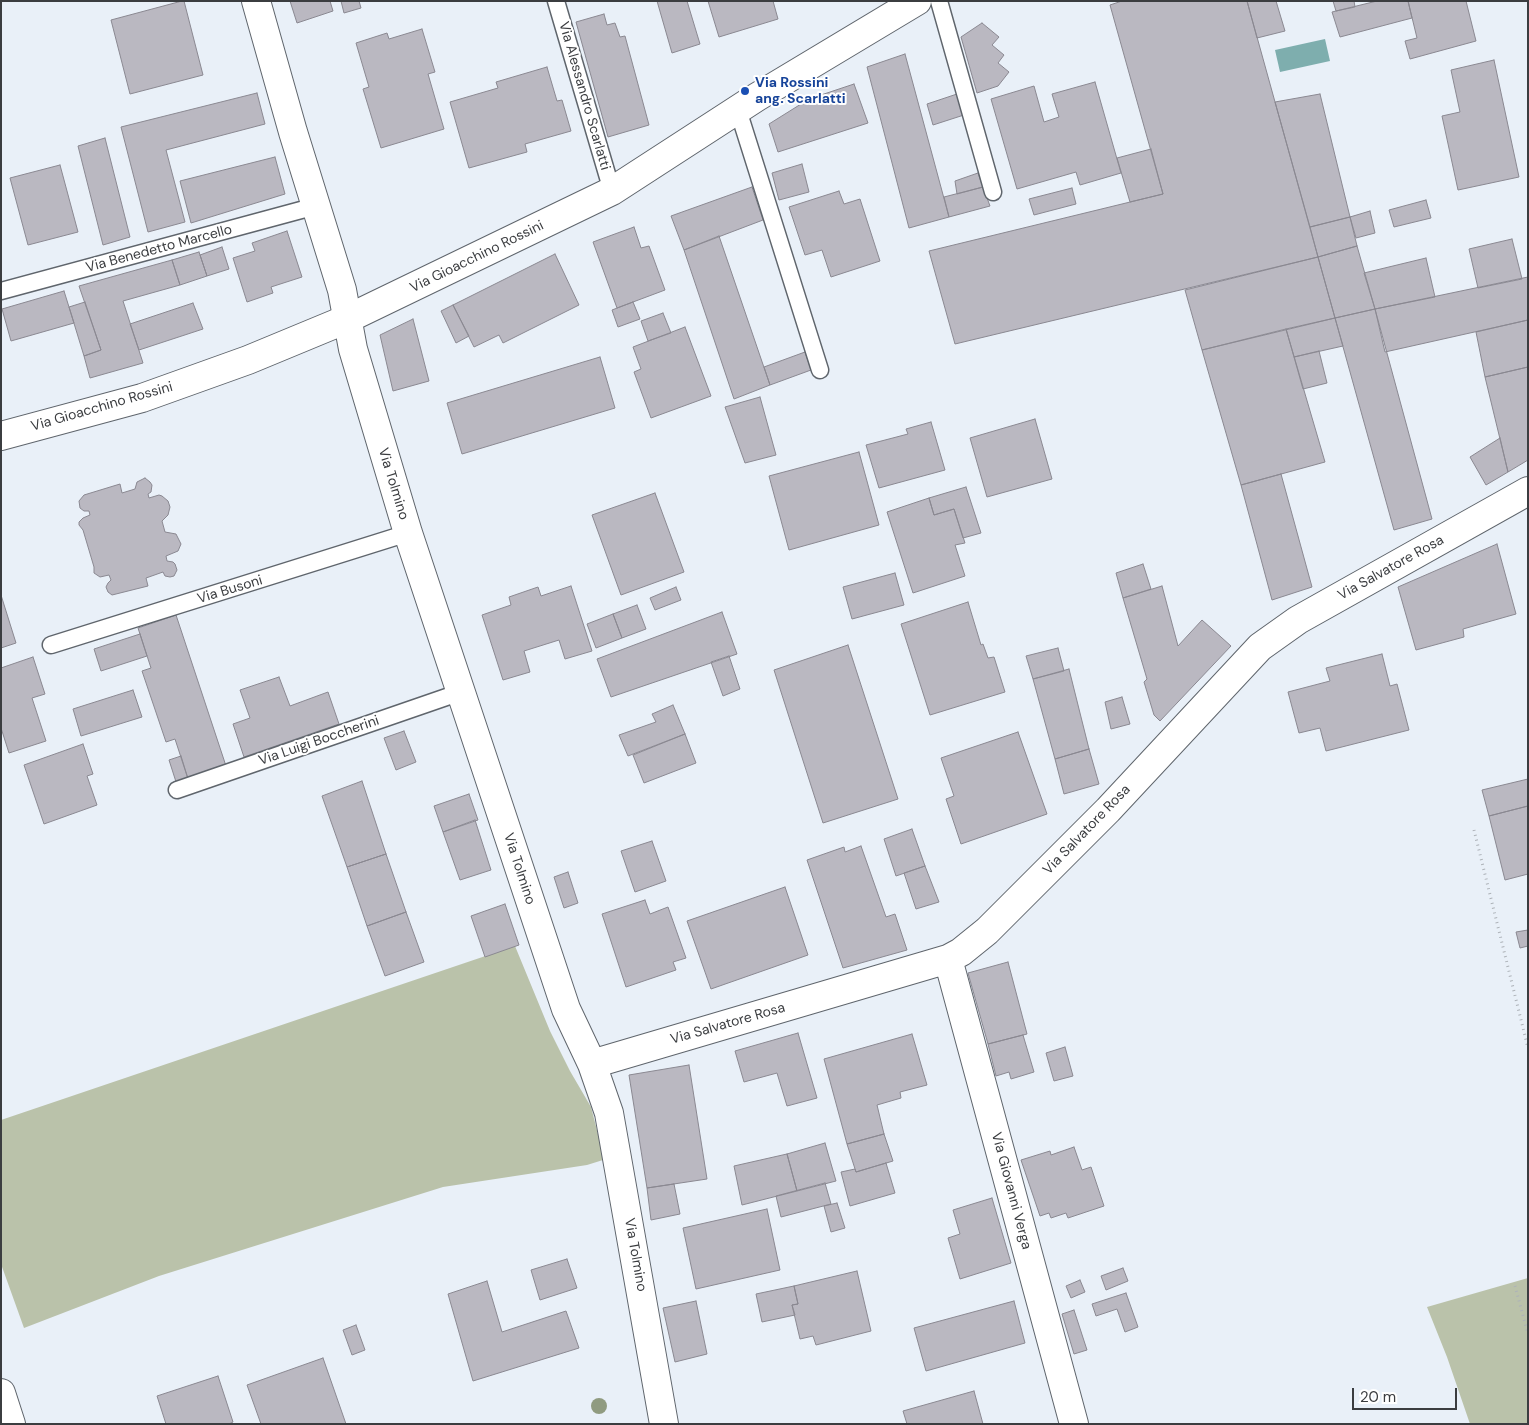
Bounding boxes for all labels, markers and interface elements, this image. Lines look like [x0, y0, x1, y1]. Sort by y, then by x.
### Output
street label: Via Alessandro Scarlatti [555, 20, 613, 172]
place label: Via Rossini ang. Scarlatti [755, 75, 846, 108]
marker: Via Rossini ang. Scarlatti [739, 85, 751, 97]
street label: Via Gioacchino Rossini [408, 217, 546, 297]
street label: Via Benedetto Marcello [84, 221, 234, 277]
street label: Via Gioacchino Rossini [29, 379, 175, 435]
street label: Via Tolmino [374, 446, 412, 522]
street label: Via Salvatore Rosa [1335, 532, 1447, 604]
street label: Via Busoni [195, 572, 265, 608]
street label: Via Luigi Boccherini [256, 712, 382, 770]
street label: Via Salvatore Rosa [1040, 782, 1134, 878]
street label: Via Tolmino [500, 831, 538, 907]
street label: Via Salvatore Rosa [669, 1000, 787, 1048]
street label: Via Giovanni Verga [987, 1131, 1035, 1251]
street label: Via Tolmino [620, 1217, 650, 1293]
scale bar [1354, 1378, 1459, 1410]
text: 20 m [1360, 1387, 1396, 1407]

